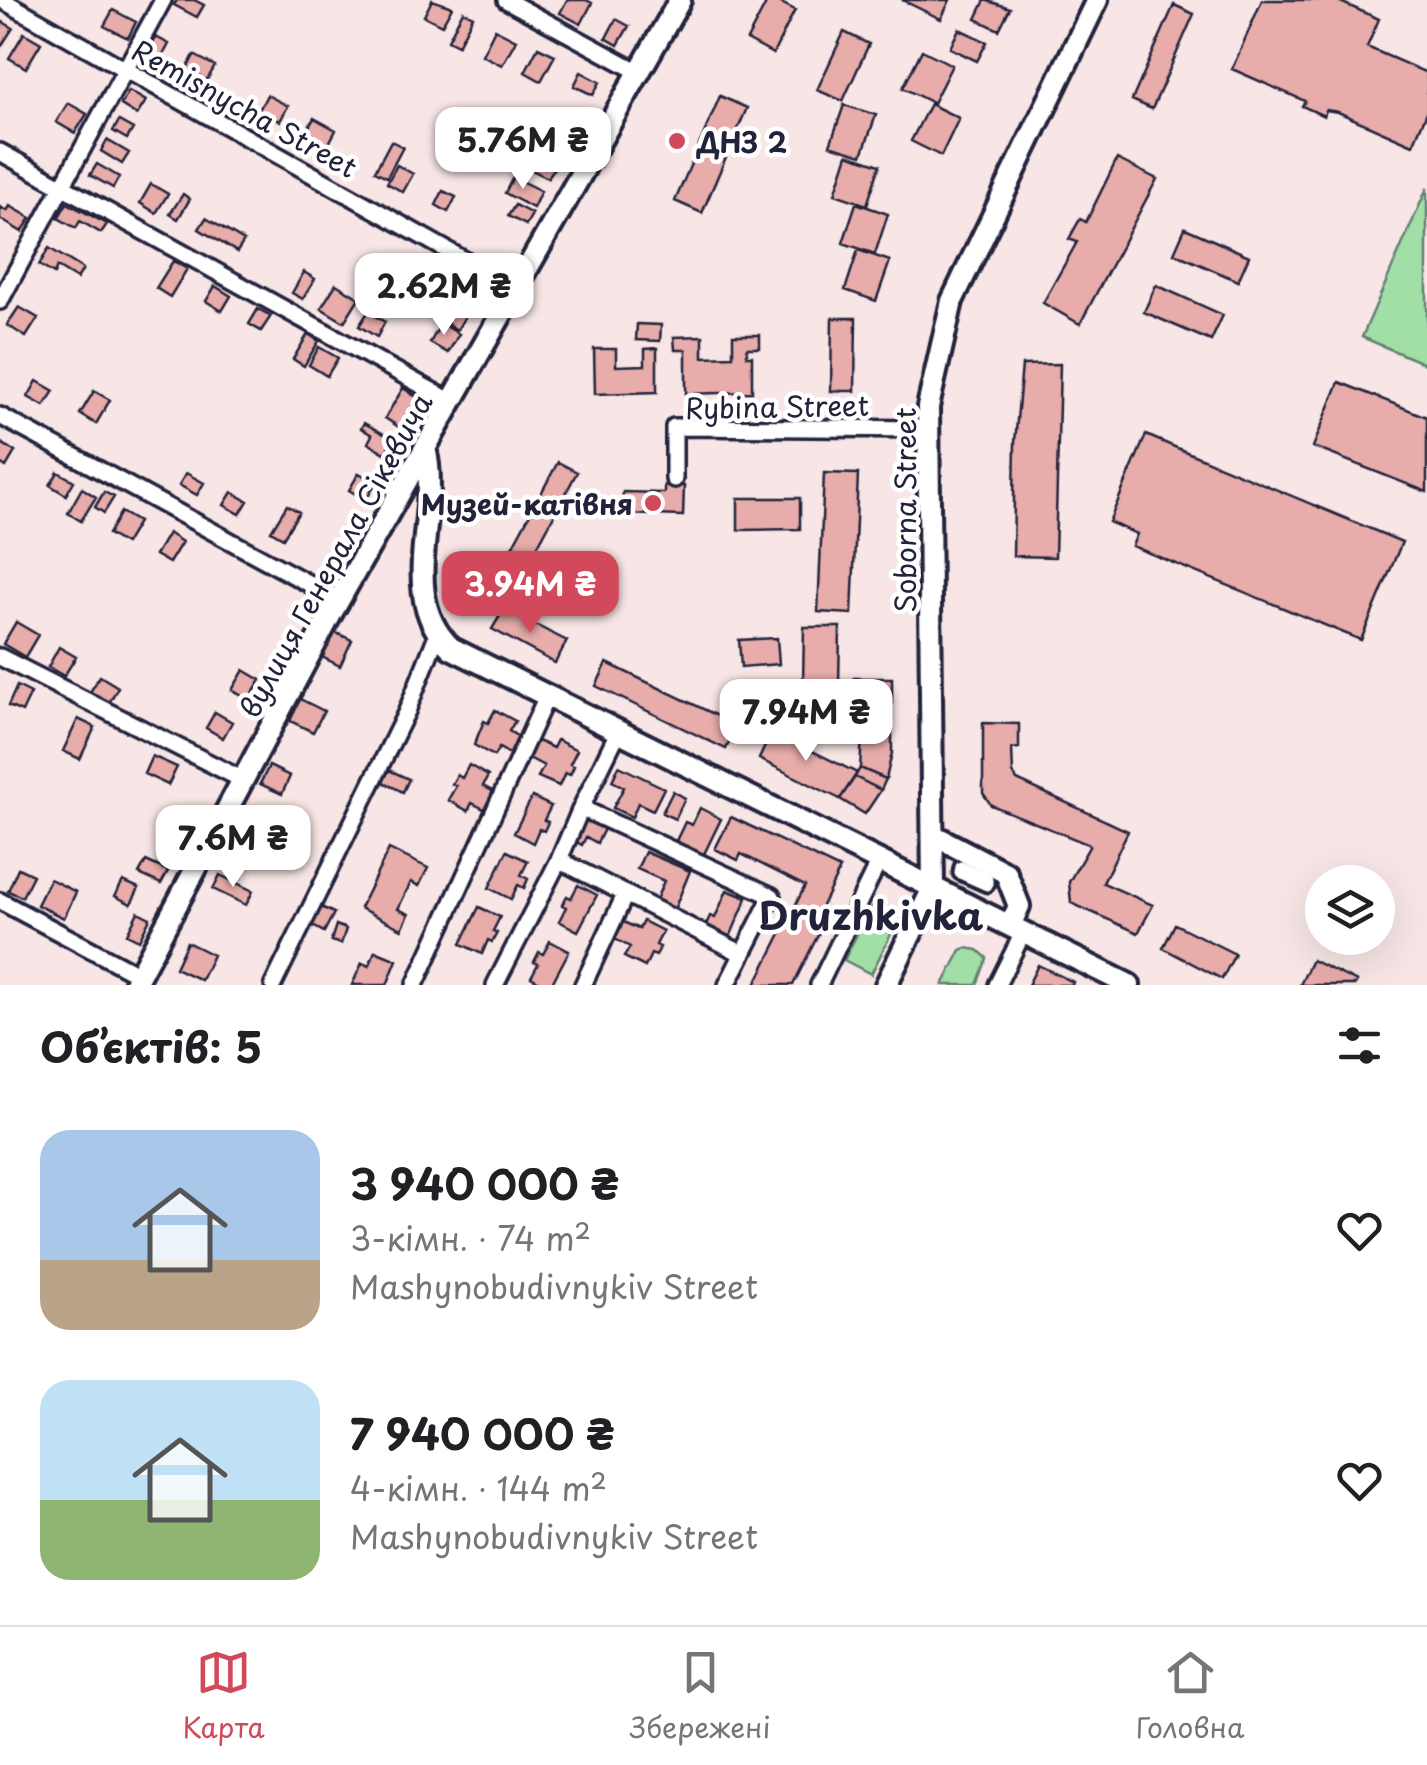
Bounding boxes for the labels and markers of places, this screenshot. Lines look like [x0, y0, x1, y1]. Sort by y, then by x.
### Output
pin: 5.76M ₴ [431, 107, 615, 192]
place label: ДНЗ 2 [696, 120, 787, 163]
marker: ДНЗ 2 [666, 130, 688, 152]
pin: 2.62M ₴ [352, 253, 536, 338]
place label: Музей-катівня [421, 482, 633, 525]
marker: Музей-катівня [642, 492, 664, 514]
pin: 3.94M ₴ [438, 551, 622, 636]
pin: 7.94M ₴ [714, 679, 898, 764]
pin: 7.6M ₴ [152, 805, 314, 890]

